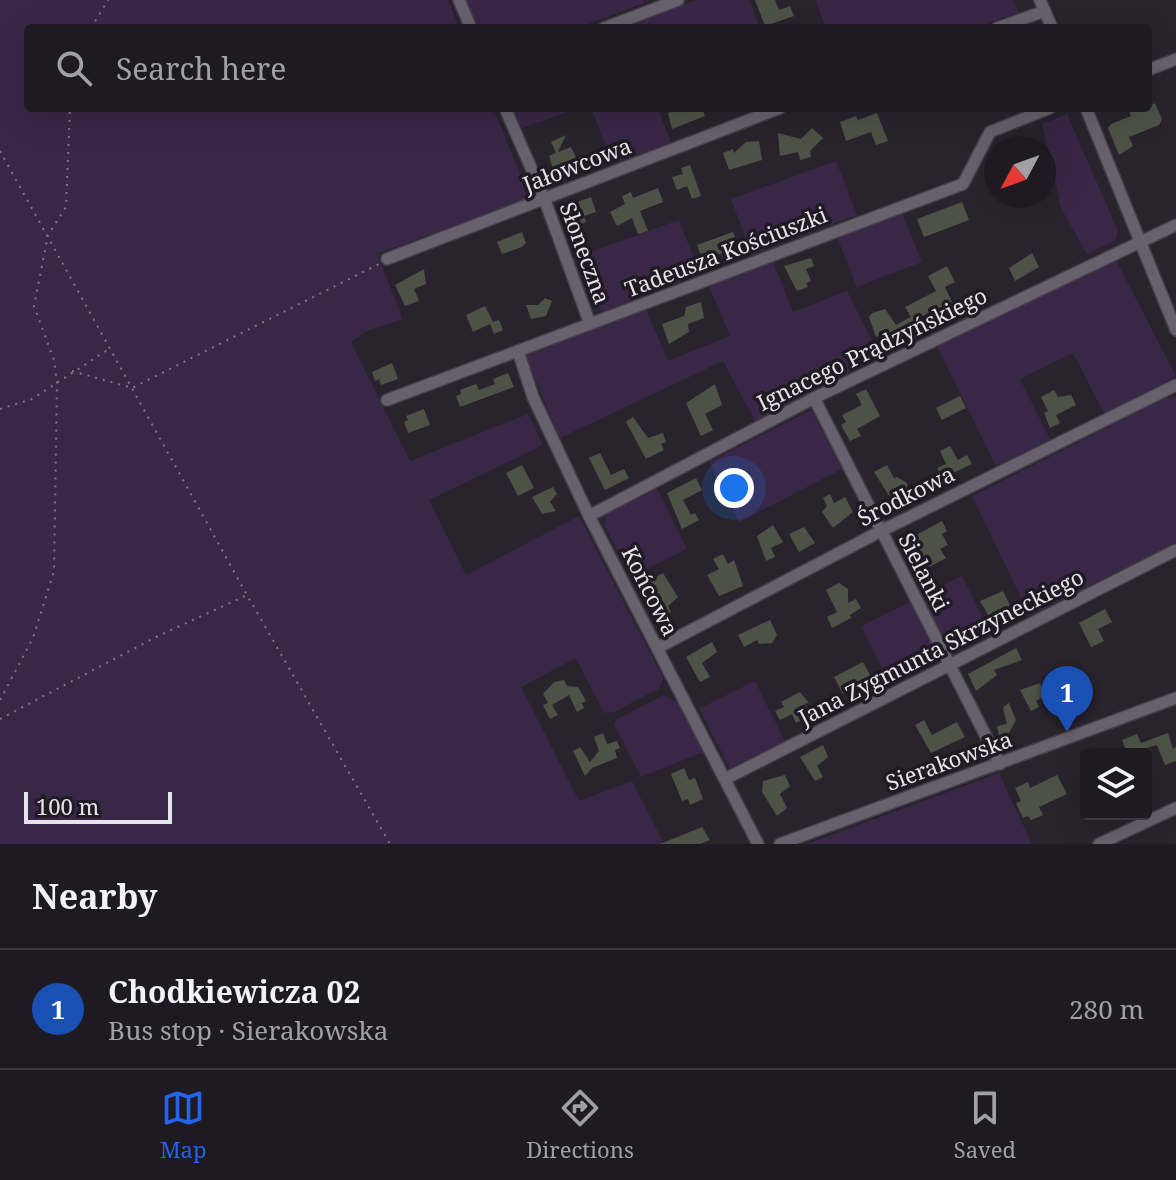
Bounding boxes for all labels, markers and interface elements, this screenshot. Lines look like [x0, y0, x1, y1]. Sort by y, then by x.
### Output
search box [24, 24, 1152, 112]
icon: search [52, 46, 96, 90]
text: Search here [116, 48, 286, 89]
street label: Jałowcowa [517, 130, 635, 199]
north arrow [984, 136, 1056, 208]
street label: Słoneczna [554, 198, 618, 308]
street label: Tadeusza Kościuszki [620, 199, 831, 303]
street label: Ignacego Prądzyńskiego [752, 279, 992, 417]
street label: Środkowa [852, 458, 959, 532]
your location [714, 468, 754, 508]
street label: Sielanki [892, 527, 957, 616]
street label: Końcowa [616, 541, 686, 640]
street label: Jana Zygmunta Skrzyneckiego [792, 561, 1088, 732]
pin: 1 [1041, 666, 1093, 732]
street label: Sierakowska [881, 723, 1016, 797]
map controls [1080, 748, 1152, 820]
button: layers [1080, 748, 1152, 820]
scale bar [24, 788, 172, 824]
text: 100 m [36, 791, 99, 821]
text: Nearby [32, 873, 158, 919]
text: Chodkiewicza 02 [108, 971, 360, 1012]
text: 1 [51, 991, 65, 1027]
text: 280 m [1069, 991, 1144, 1027]
text: Bus stop · Sierakowska [108, 1012, 388, 1048]
tab: Map [160, 1086, 206, 1164]
tab: Directions [526, 1086, 634, 1164]
tab: Saved [954, 1086, 1016, 1164]

